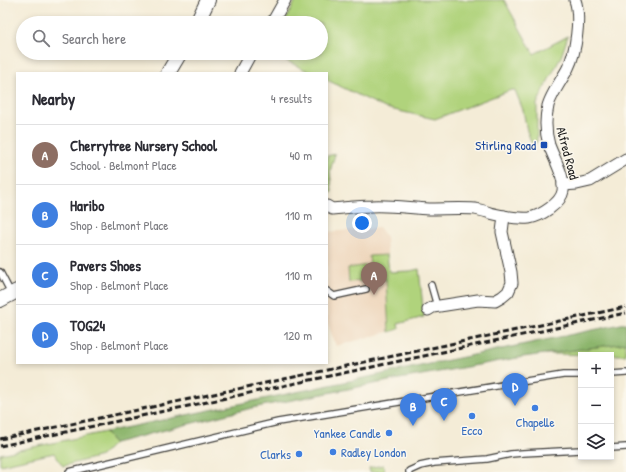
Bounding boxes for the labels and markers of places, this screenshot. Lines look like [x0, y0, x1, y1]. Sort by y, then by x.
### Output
place label: Stirling Road [475, 136, 536, 154]
marker: Stirling Road [539, 140, 549, 150]
pin: A [361, 262, 387, 295]
pin: D [502, 373, 528, 406]
pin: C [431, 388, 457, 421]
pin: B [400, 393, 426, 426]
marker: Chapelle [530, 403, 540, 413]
marker: Ecco [467, 411, 477, 421]
place label: Chapelle [515, 413, 555, 431]
place label: Ecco [461, 421, 483, 439]
place label: Yankee Candle [314, 424, 381, 442]
marker: Yankee Candle [384, 428, 394, 438]
place label: Radley London [341, 443, 406, 461]
place label: Clarks [260, 445, 291, 463]
marker: Radley London [328, 447, 338, 457]
marker: Clarks [294, 449, 304, 459]

